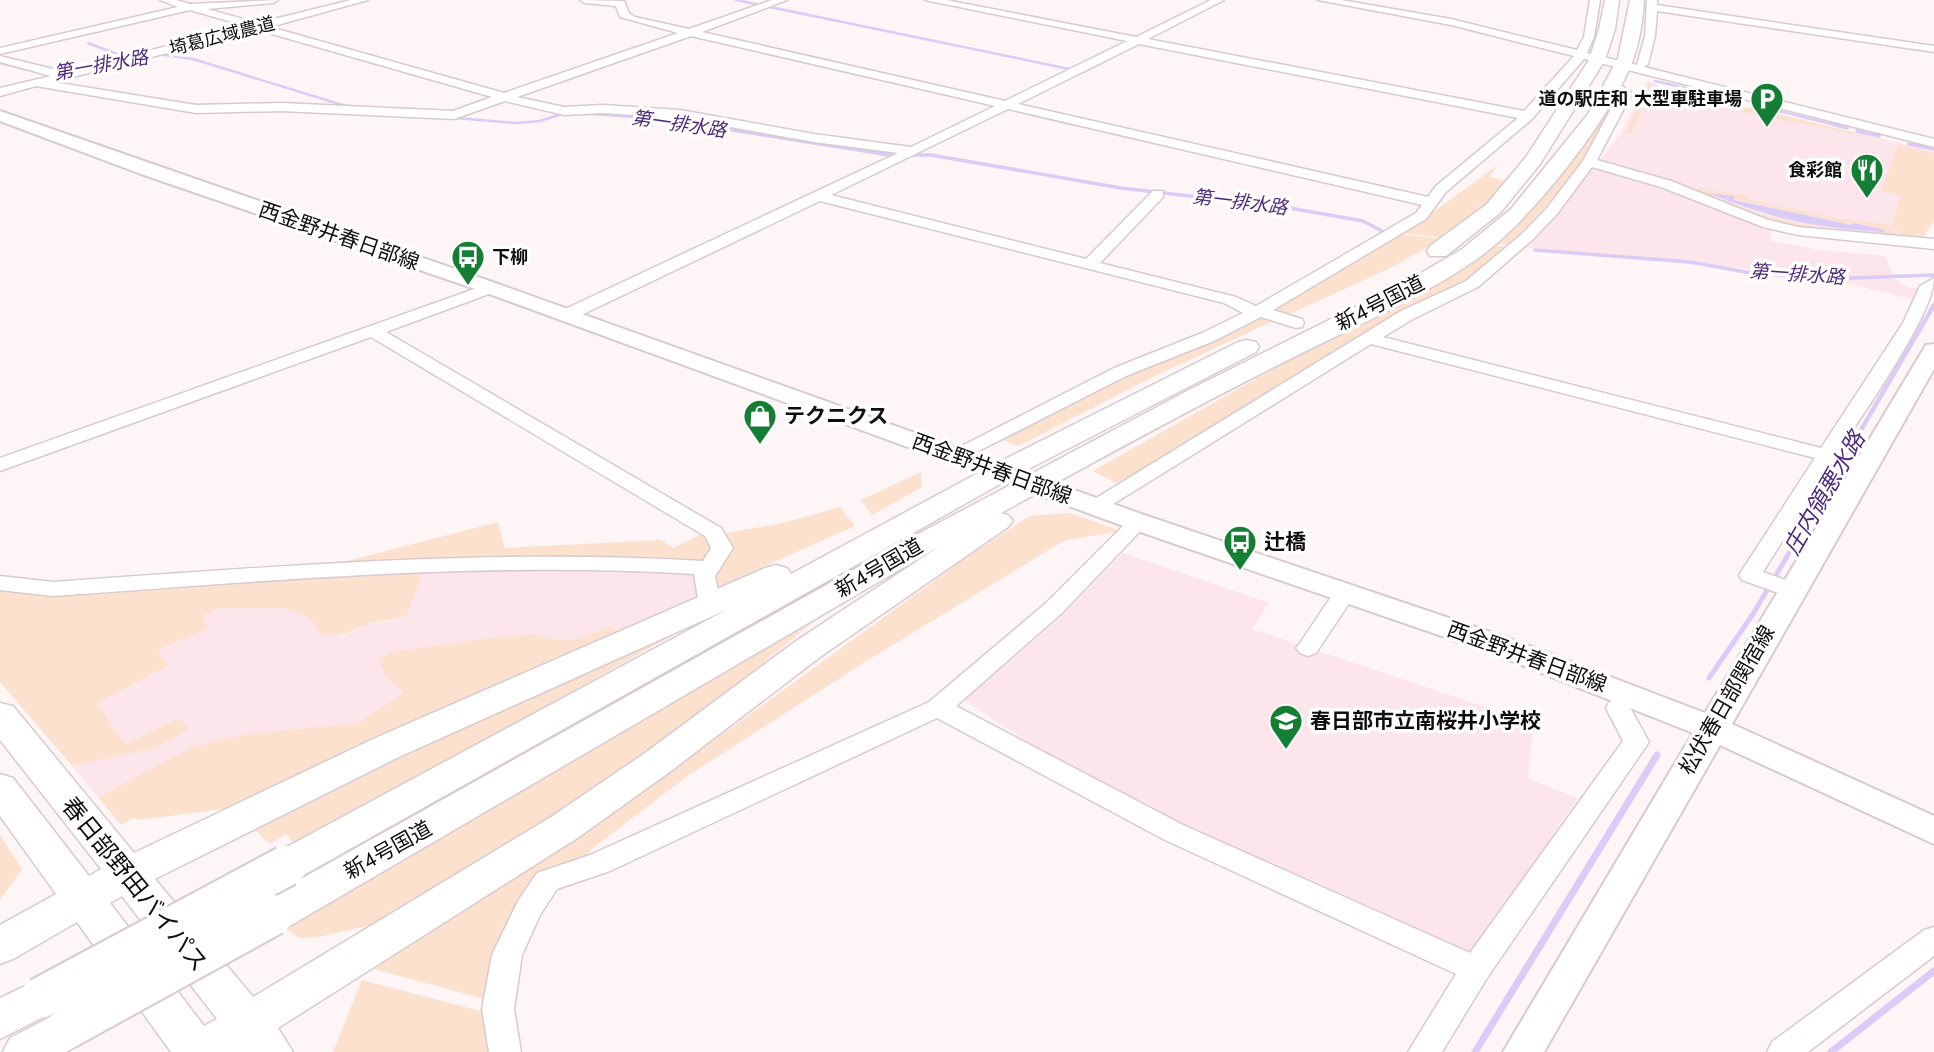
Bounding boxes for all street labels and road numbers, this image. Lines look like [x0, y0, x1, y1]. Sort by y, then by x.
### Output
street label: 埼葛広域農道 [166, 10, 278, 62]
street label: 西金野井春日部線 [255, 194, 423, 278]
street label: 新4号国道 [1330, 268, 1430, 338]
street label: 西金野井春日部線 [908, 426, 1076, 512]
street label: 新4号国道 [830, 531, 928, 605]
street label: 西金野井春日部線 [1443, 614, 1611, 700]
street label: 松伏春日部関宿線 [1672, 620, 1782, 780]
street label: 春日部野田バイパス [54, 789, 216, 979]
street label: 新4号国道 [339, 814, 437, 886]

